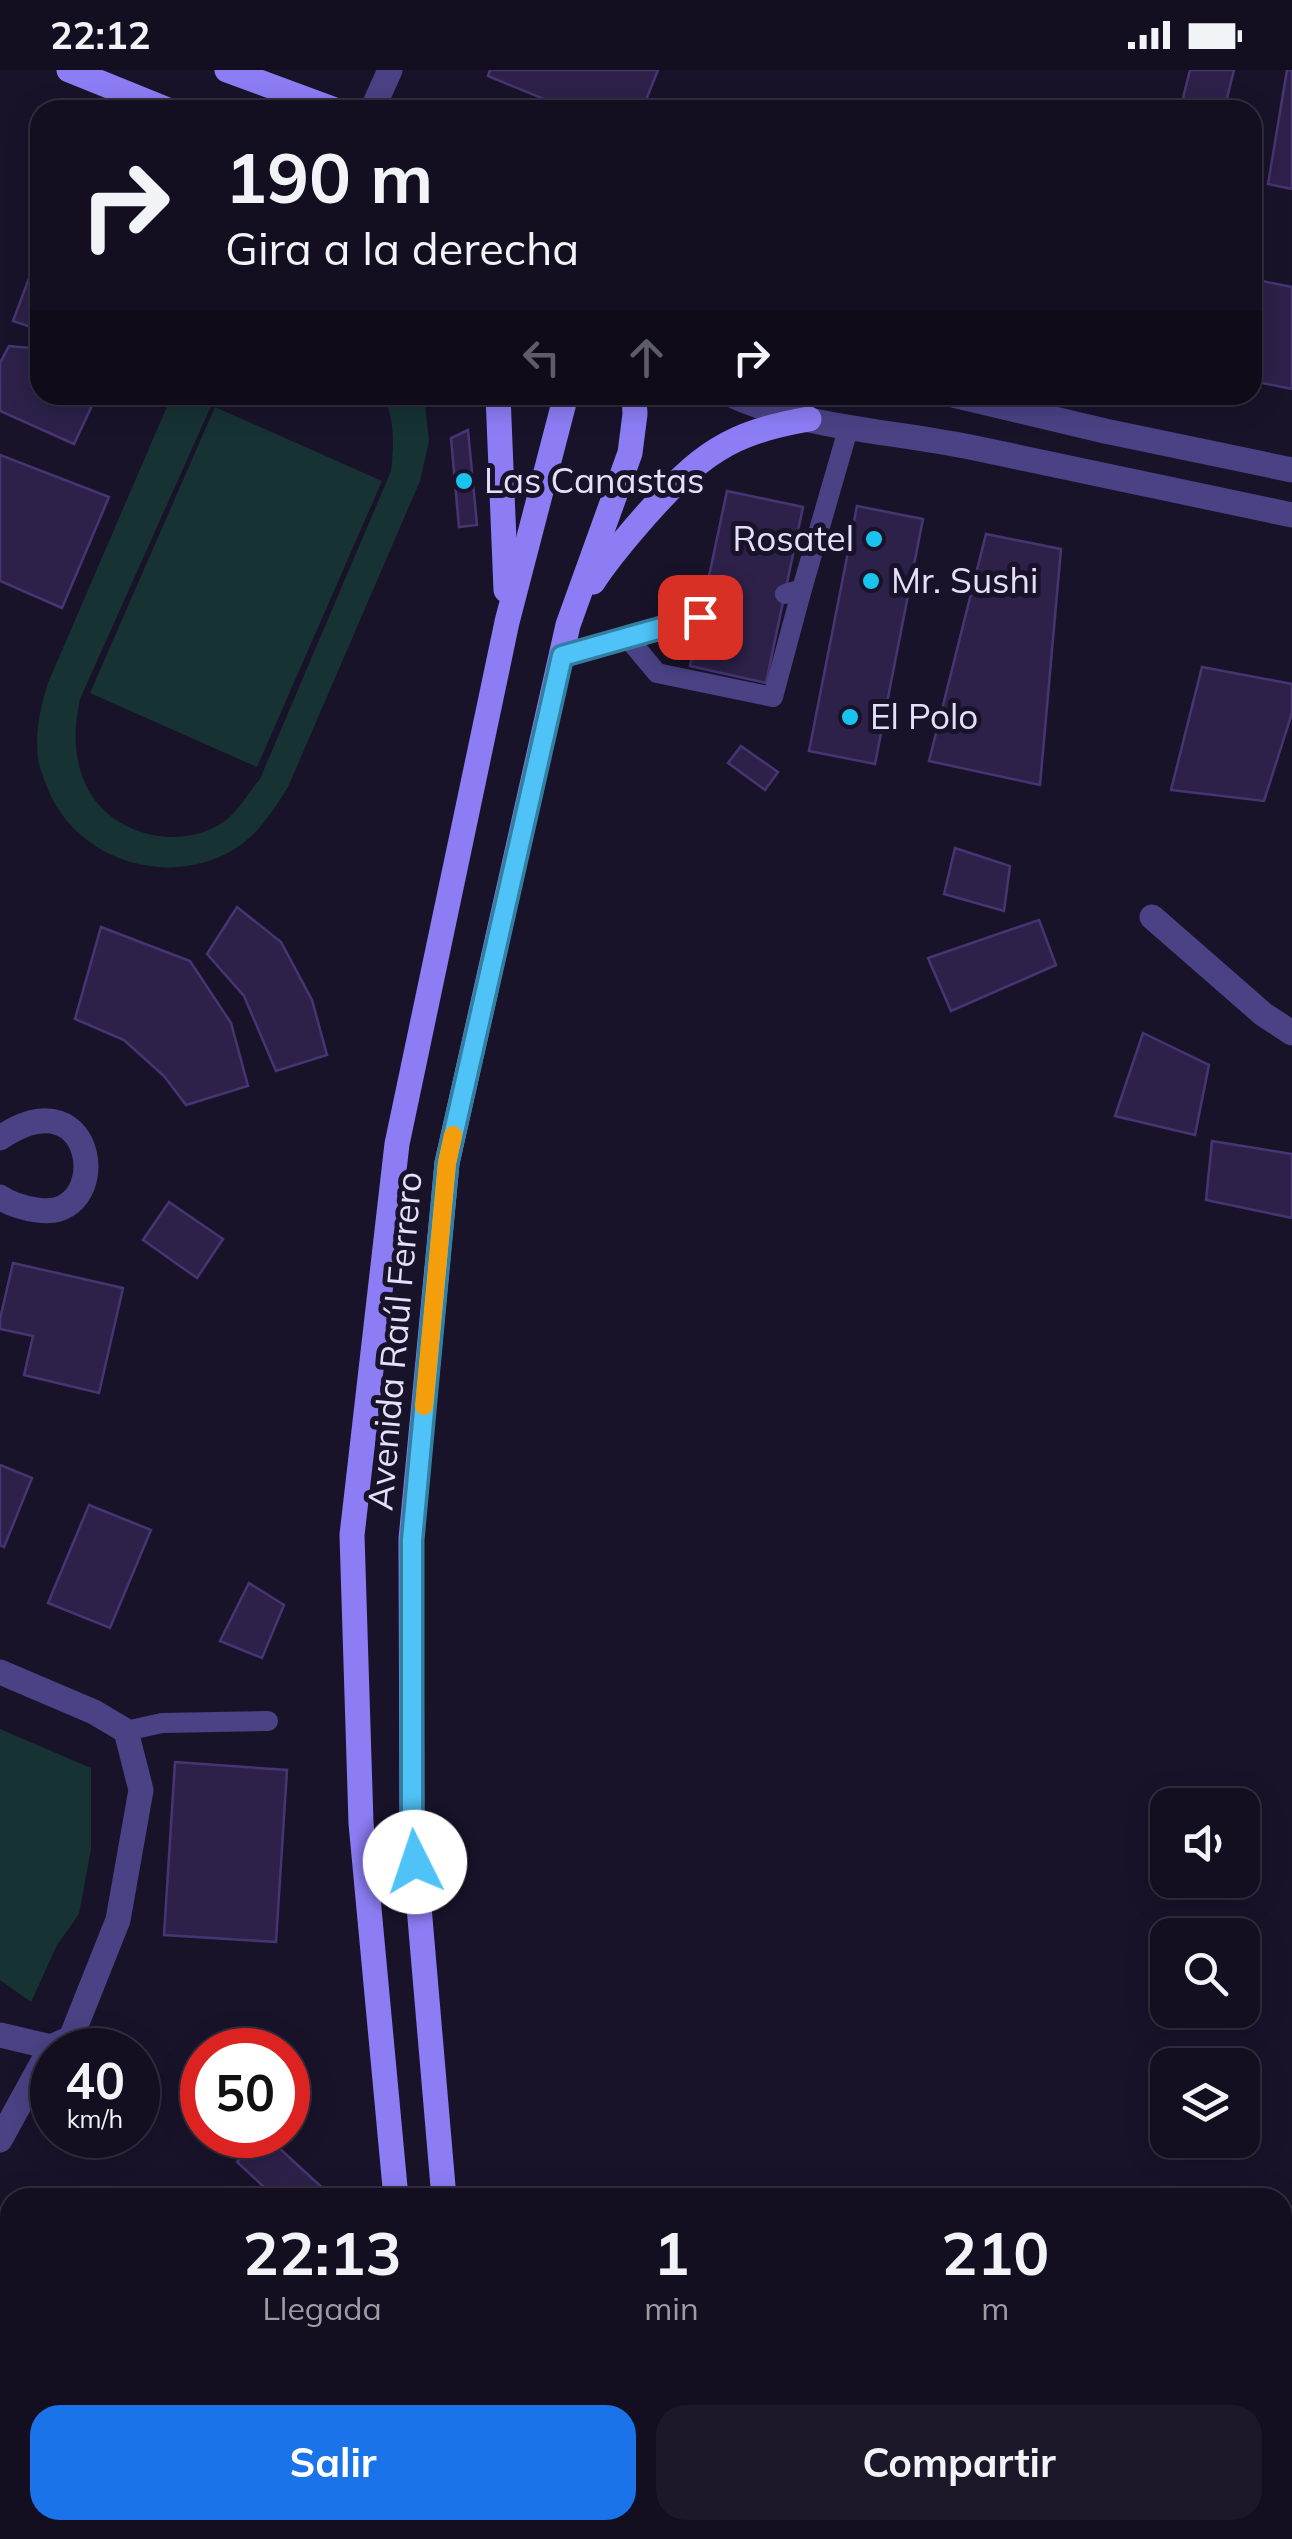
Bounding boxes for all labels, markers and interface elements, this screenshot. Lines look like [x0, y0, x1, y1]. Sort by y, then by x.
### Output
text: 22:12 [50, 11, 151, 59]
text: 190 m [225, 133, 433, 221]
icon: right [60, 140, 190, 270]
text: Gira a la derecha [225, 220, 579, 276]
icon: left [514, 330, 569, 385]
icon: ahead [619, 330, 674, 385]
icon: right [724, 330, 779, 385]
place label: Las Canastas [484, 458, 704, 502]
marker: Las Canastas [453, 470, 475, 492]
place label: Rosatel [732, 516, 854, 560]
marker: Rosatel [863, 528, 885, 550]
place label: Mr. Sushi [891, 558, 1038, 602]
marker: Mr. Sushi [860, 570, 882, 592]
pin [658, 575, 743, 660]
icon: arrive [673, 590, 728, 645]
place label: El Polo [870, 694, 978, 738]
marker: El Polo [839, 706, 861, 728]
street label: Avenida Raúl Ferrero [357, 1170, 431, 1512]
map controls [1150, 1788, 1260, 2158]
button: sound [1150, 1788, 1260, 1898]
position arrow [363, 1810, 467, 1914]
button: search [1150, 1918, 1260, 2028]
speed limit sign: 50 [180, 2028, 310, 2158]
button: layers [1150, 2048, 1260, 2158]
text: 40 [65, 2049, 125, 2112]
text: km/h [67, 2103, 123, 2134]
text: 22:13 [243, 2215, 402, 2290]
text: 1 [653, 2215, 689, 2290]
text: 210 [941, 2215, 1049, 2290]
text: Llegada [262, 2288, 382, 2328]
text: min [644, 2288, 699, 2328]
text: m [981, 2288, 1009, 2328]
button: Salir [30, 2405, 636, 2520]
button: Compartir [656, 2405, 1262, 2520]

